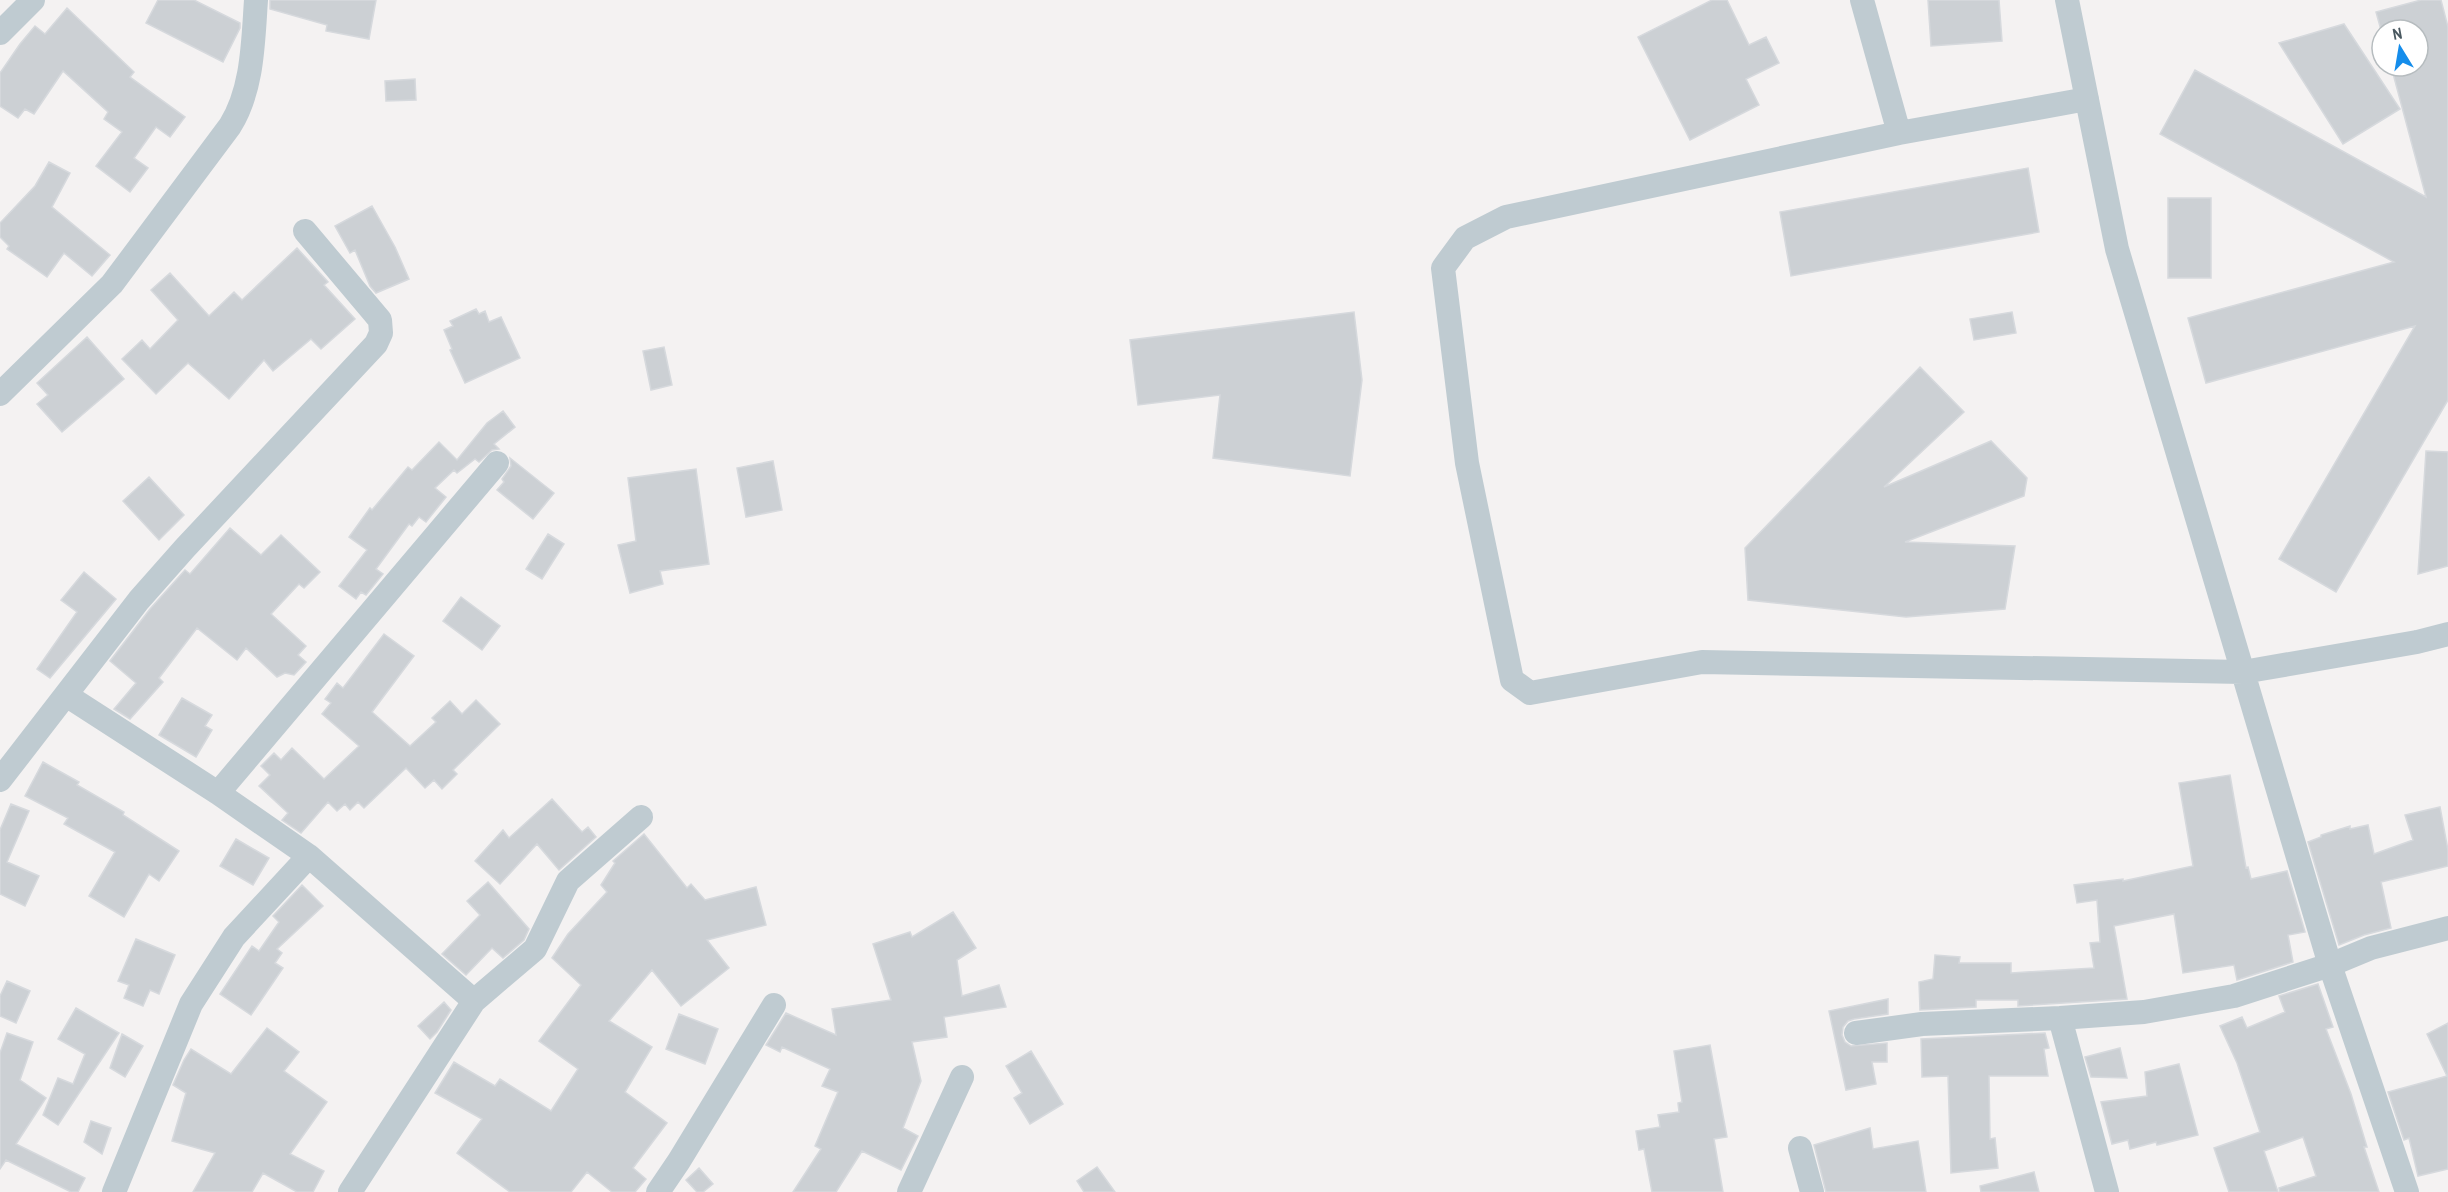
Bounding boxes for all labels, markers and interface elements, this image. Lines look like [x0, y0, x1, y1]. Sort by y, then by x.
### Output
north arrow [2370, 18, 2430, 78]
text: N [2390, 22, 2404, 45]

